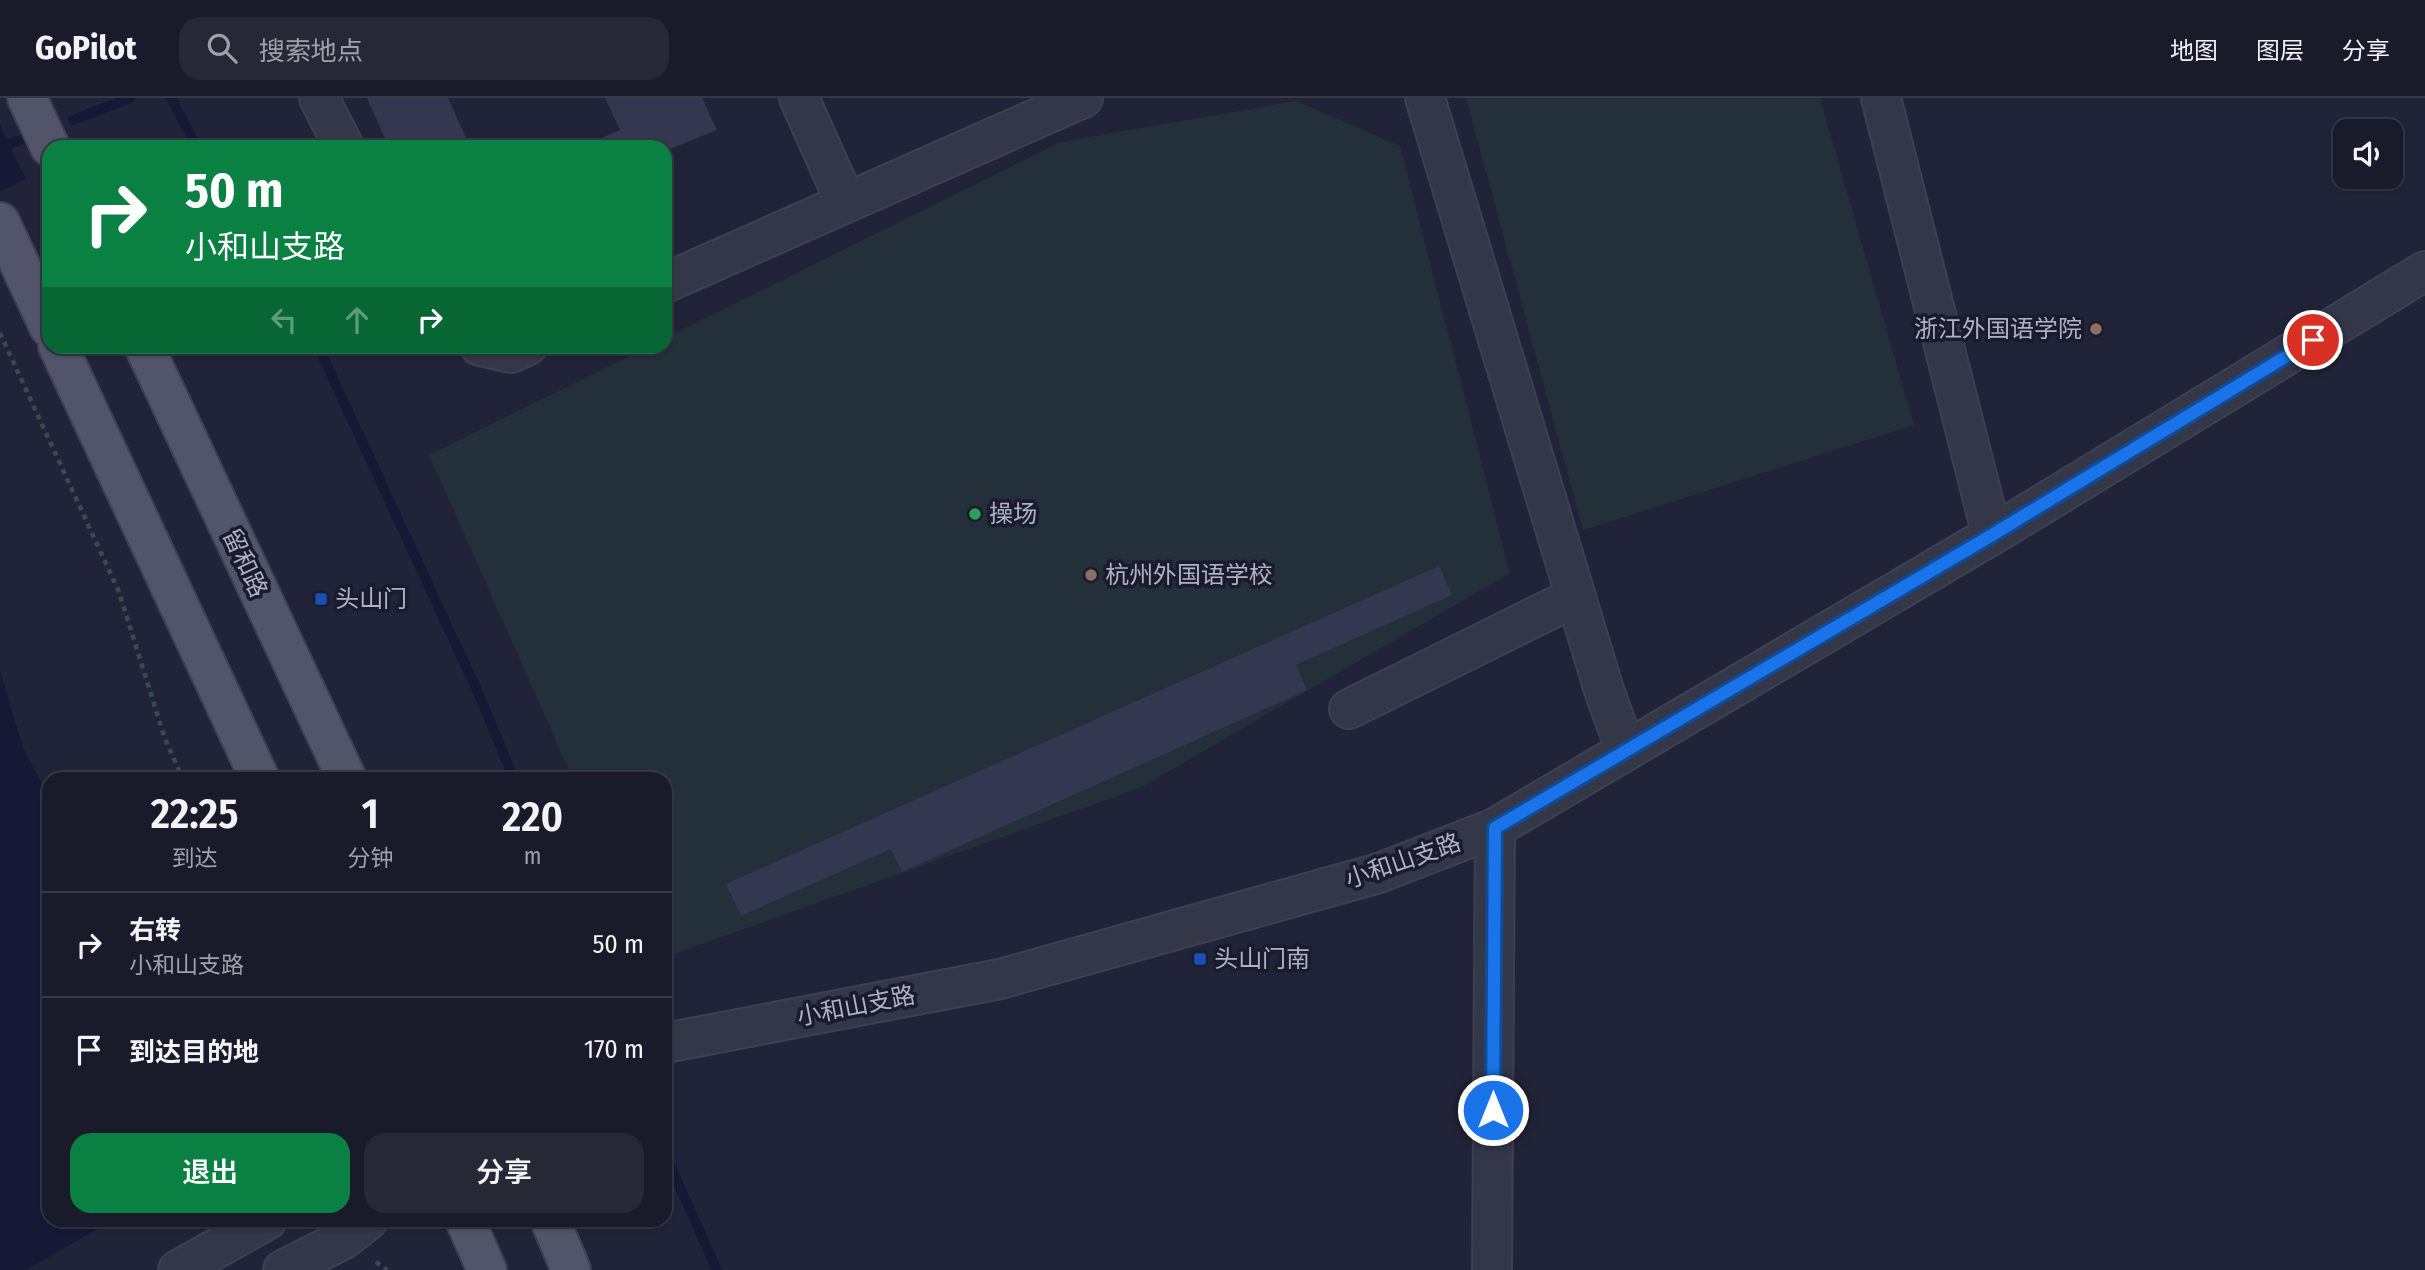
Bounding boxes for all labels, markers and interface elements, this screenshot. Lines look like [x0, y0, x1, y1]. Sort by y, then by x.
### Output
search box [179, 17, 669, 80]
text: GoPilot [35, 28, 137, 68]
icon: search [203, 29, 241, 67]
text: 搜索地点 [259, 36, 363, 67]
text: 地图 [2170, 37, 2218, 65]
text: 图层 [2256, 37, 2304, 65]
text: 分享 [2342, 37, 2390, 65]
map controls [2333, 119, 2403, 189]
button: sound [2333, 119, 2403, 189]
text: 50 m [185, 161, 283, 220]
icon: right [70, 168, 161, 259]
text: 小和山支路 [185, 228, 345, 266]
icon: left [265, 301, 303, 339]
icon: ahead [338, 301, 376, 339]
icon: right [411, 301, 449, 339]
pin [2283, 310, 2343, 370]
place label: 浙江外国语学院 [1914, 315, 2082, 343]
marker: 浙江外国语学院 [2088, 321, 2104, 337]
icon: arrive [2294, 321, 2332, 359]
place label: 操场 [989, 500, 1037, 528]
marker: 操场 [967, 506, 983, 522]
street label: 留和路 [217, 524, 273, 602]
place label: 杭州外国语学校 [1105, 561, 1273, 589]
marker: 杭州外国语学校 [1083, 567, 1099, 583]
place label: 头山门 [335, 585, 407, 613]
marker: 头山门 [313, 591, 329, 607]
text: 22:25 [151, 789, 238, 839]
text: 1 [361, 789, 379, 839]
text: 220 [502, 792, 563, 842]
street label: 小和山支路 [1342, 828, 1464, 894]
text: m [524, 842, 541, 870]
text: 到达 [172, 844, 218, 872]
text: 分钟 [347, 844, 393, 872]
text: 右转 [129, 915, 181, 946]
icon: right [70, 926, 108, 964]
text: 50 m [592, 929, 644, 960]
place label: 头山门南 [1214, 945, 1310, 973]
text: 小和山支路 [129, 951, 244, 979]
marker: 头山门南 [1192, 951, 1208, 967]
street label: 小和山支路 [794, 981, 918, 1031]
icon: arrive [70, 1031, 108, 1069]
text: 170 m [584, 1034, 644, 1065]
text: 到达目的地 [129, 1037, 259, 1068]
position arrow [1456, 1073, 1530, 1147]
button: 退出 [70, 1133, 350, 1213]
button: 分享 [364, 1133, 644, 1213]

